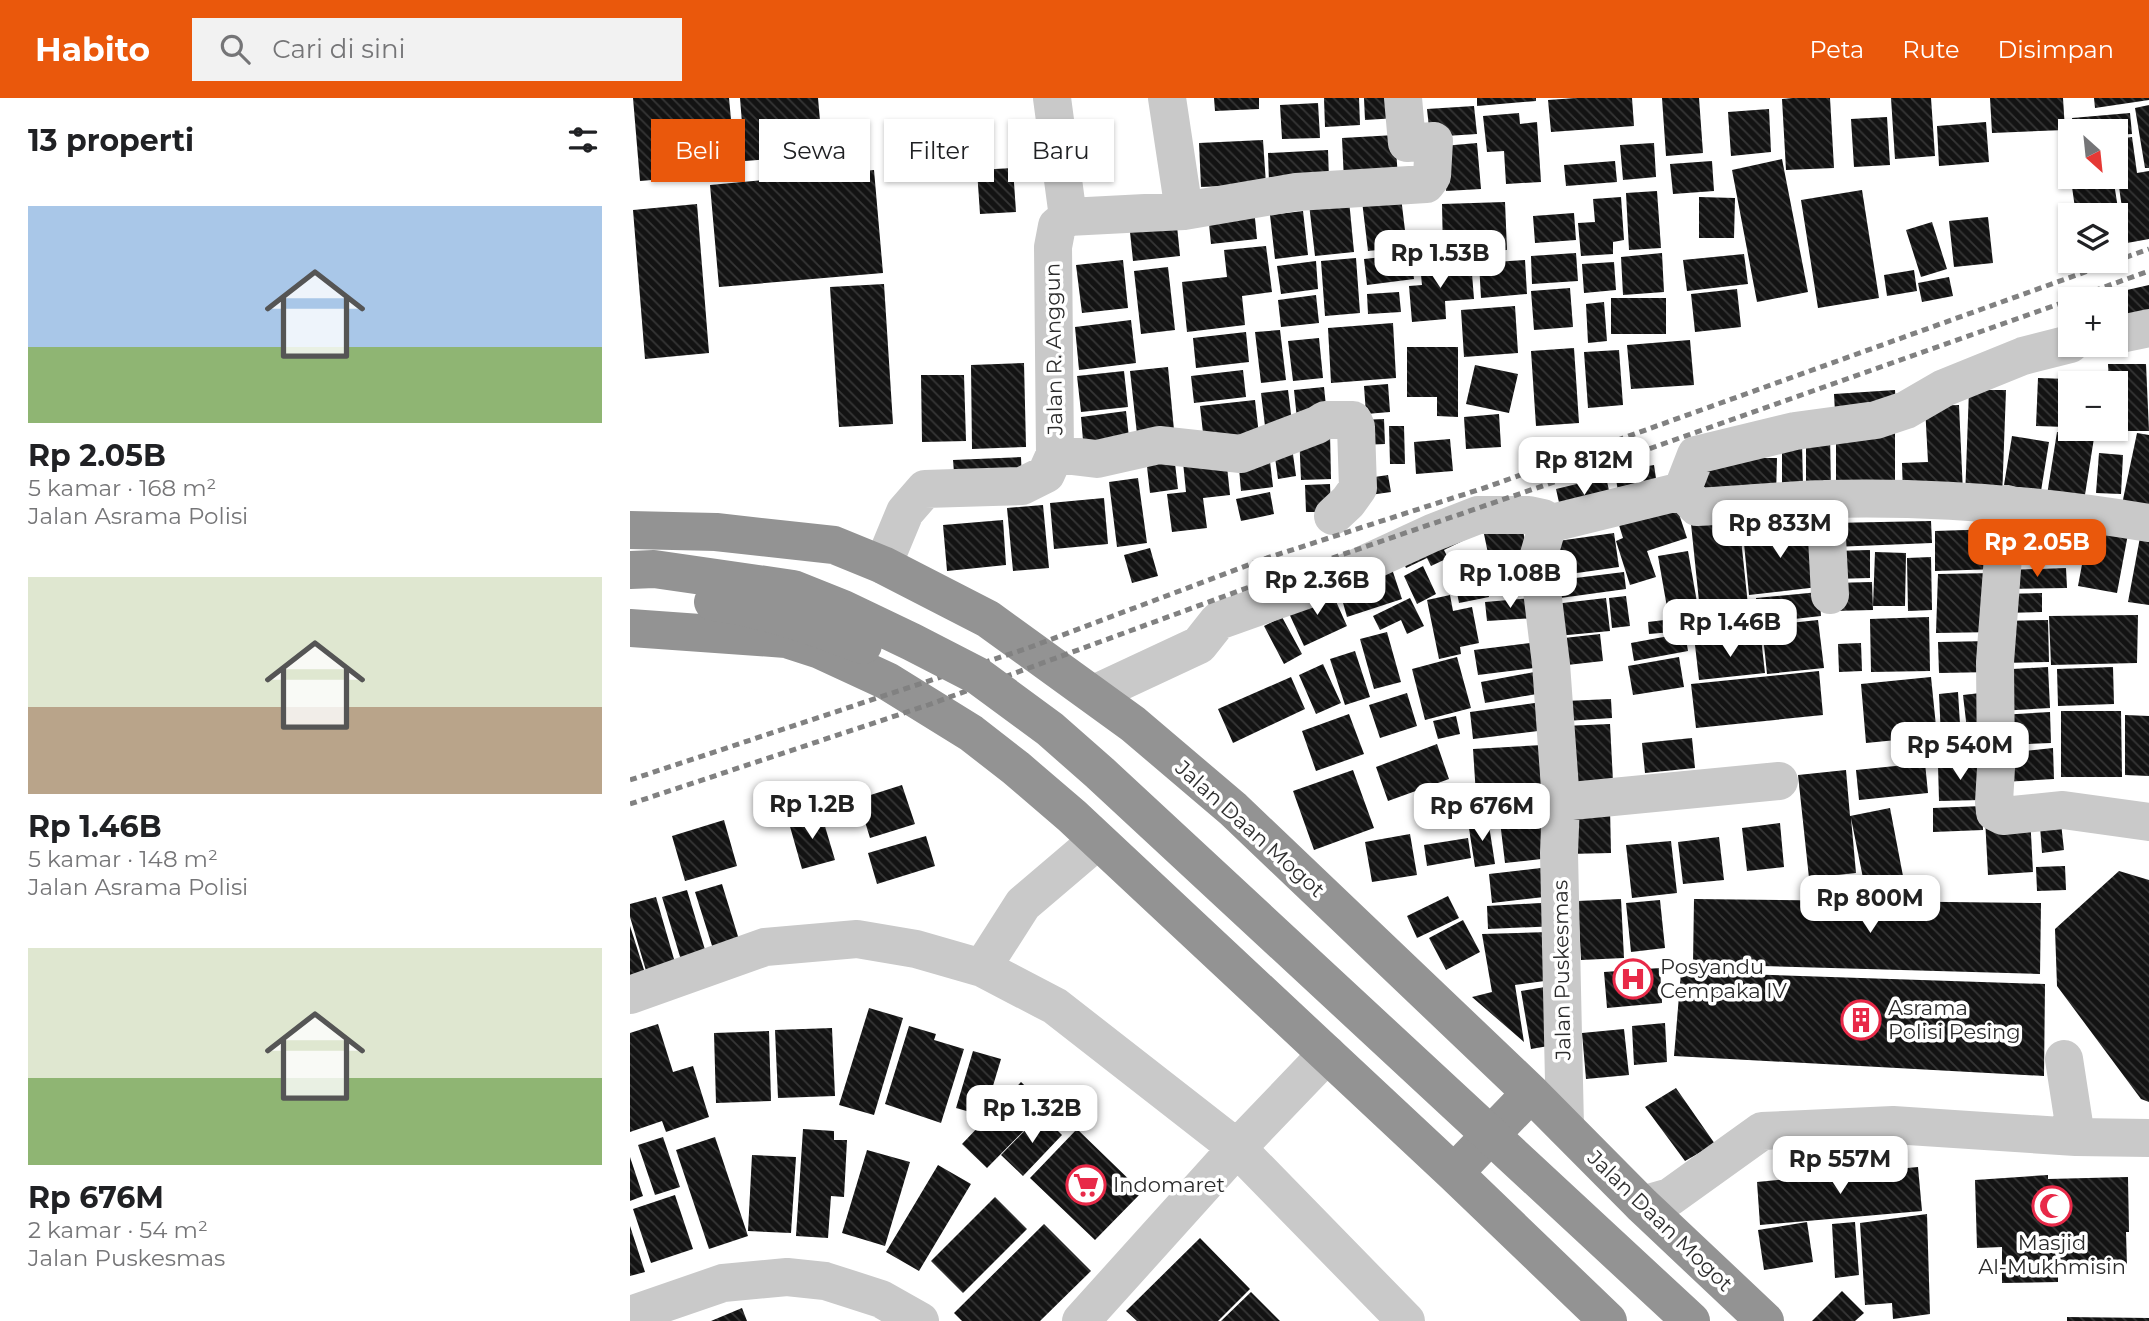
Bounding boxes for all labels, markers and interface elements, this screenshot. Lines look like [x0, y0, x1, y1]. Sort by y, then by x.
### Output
search box [192, 18, 682, 81]
text: Habito [35, 29, 150, 69]
icon: search [216, 30, 254, 68]
text: Cari di sini [272, 33, 405, 65]
text: Peta [1809, 35, 1864, 64]
text: Rute [1902, 35, 1960, 64]
text: Disimpan [1998, 35, 2114, 64]
chip: Beli [651, 119, 745, 182]
chip: Sewa [759, 119, 870, 182]
chip: Filter [884, 119, 994, 182]
chip: Baru [1008, 119, 1114, 182]
north arrow [2058, 119, 2128, 189]
map controls [2058, 119, 2128, 441]
icon: filters [564, 121, 602, 159]
text: 13 properti [28, 122, 194, 159]
button: layers [2058, 203, 2128, 273]
pin: Rp 1.53B [1368, 230, 1512, 290]
text: Rp 1.53B [1390, 239, 1490, 267]
icon: home [252, 251, 378, 377]
street label: Jalan R. Anggun [1039, 263, 1068, 436]
button: + [2058, 287, 2128, 357]
button: − [2058, 371, 2128, 441]
text: Rp 2.05B [28, 437, 166, 474]
pin: Rp 812M [1519, 438, 1649, 497]
text: Rp 812M [1534, 446, 1634, 474]
text: 5 kamar · 168 m² [28, 474, 217, 502]
pin: Rp 833M [1715, 500, 1845, 560]
text: Jalan Asrama Polisi [28, 502, 248, 530]
text: Rp 833M [1728, 509, 1832, 537]
pin: Rp 2.05B [1965, 519, 2109, 579]
text: Rp 2.05B [1984, 528, 2090, 556]
pin: Rp 1.08B [1438, 550, 1582, 610]
pin: Rp 2.36B [1245, 558, 1389, 617]
text: Rp 1.08B [1459, 559, 1561, 587]
text: Rp 2.36B [1264, 566, 1370, 594]
pin: Rp 1.46B [1658, 600, 1802, 659]
text: Rp 1.46B [1679, 608, 1781, 636]
icon: home [252, 622, 378, 748]
pin: Rp 540M [1895, 722, 2025, 782]
text: Rp 540M [1907, 731, 2013, 759]
street label: Jalan Daan Mogot [1170, 755, 1330, 902]
pin: Rp 1.2B [747, 782, 877, 841]
pin: Rp 676M [1417, 784, 1547, 843]
text: Rp 1.2B [769, 790, 855, 818]
text: Rp 676M [1430, 792, 1534, 820]
text: Rp 1.46B [28, 808, 162, 845]
text: 5 kamar · 148 m² [28, 845, 218, 873]
text: Jalan Asrama Polisi [28, 873, 248, 901]
pin: Rp 800M [1805, 876, 1935, 935]
street label: Jalan Puskesmas [1547, 880, 1576, 1061]
text: Rp 800M [1816, 884, 1924, 912]
place label: Posyandu Cempaka IV [1660, 954, 1787, 1003]
hospital icon: Posyandu Cempaka IV [1612, 958, 1654, 1000]
icon: home [252, 993, 378, 1119]
place label: Asrama Polisi Pesing [1888, 995, 2021, 1044]
building icon: Asrama Polisi Pesing [1840, 999, 1882, 1041]
pin: Rp 1.32B [960, 1086, 1104, 1145]
text: Rp 1.32B [982, 1094, 1082, 1122]
pin: Rp 557M [1775, 1136, 1905, 1196]
street label: Jalan Daan Mogot [1582, 1144, 1738, 1296]
text: Rp 557M [1789, 1145, 1891, 1173]
supermarket icon: Indomaret [1065, 1164, 1107, 1206]
place label: Indomaret [1113, 1172, 1225, 1197]
text: Rp 676M [28, 1179, 164, 1216]
mosque icon: Masjid Al-Mukhmisin [2031, 1185, 2073, 1227]
text: 2 kamar · 54 m² [28, 1216, 208, 1244]
place label: Masjid Al-Mukhmisin [1978, 1230, 2126, 1279]
text: Jalan Puskesmas [28, 1244, 225, 1272]

